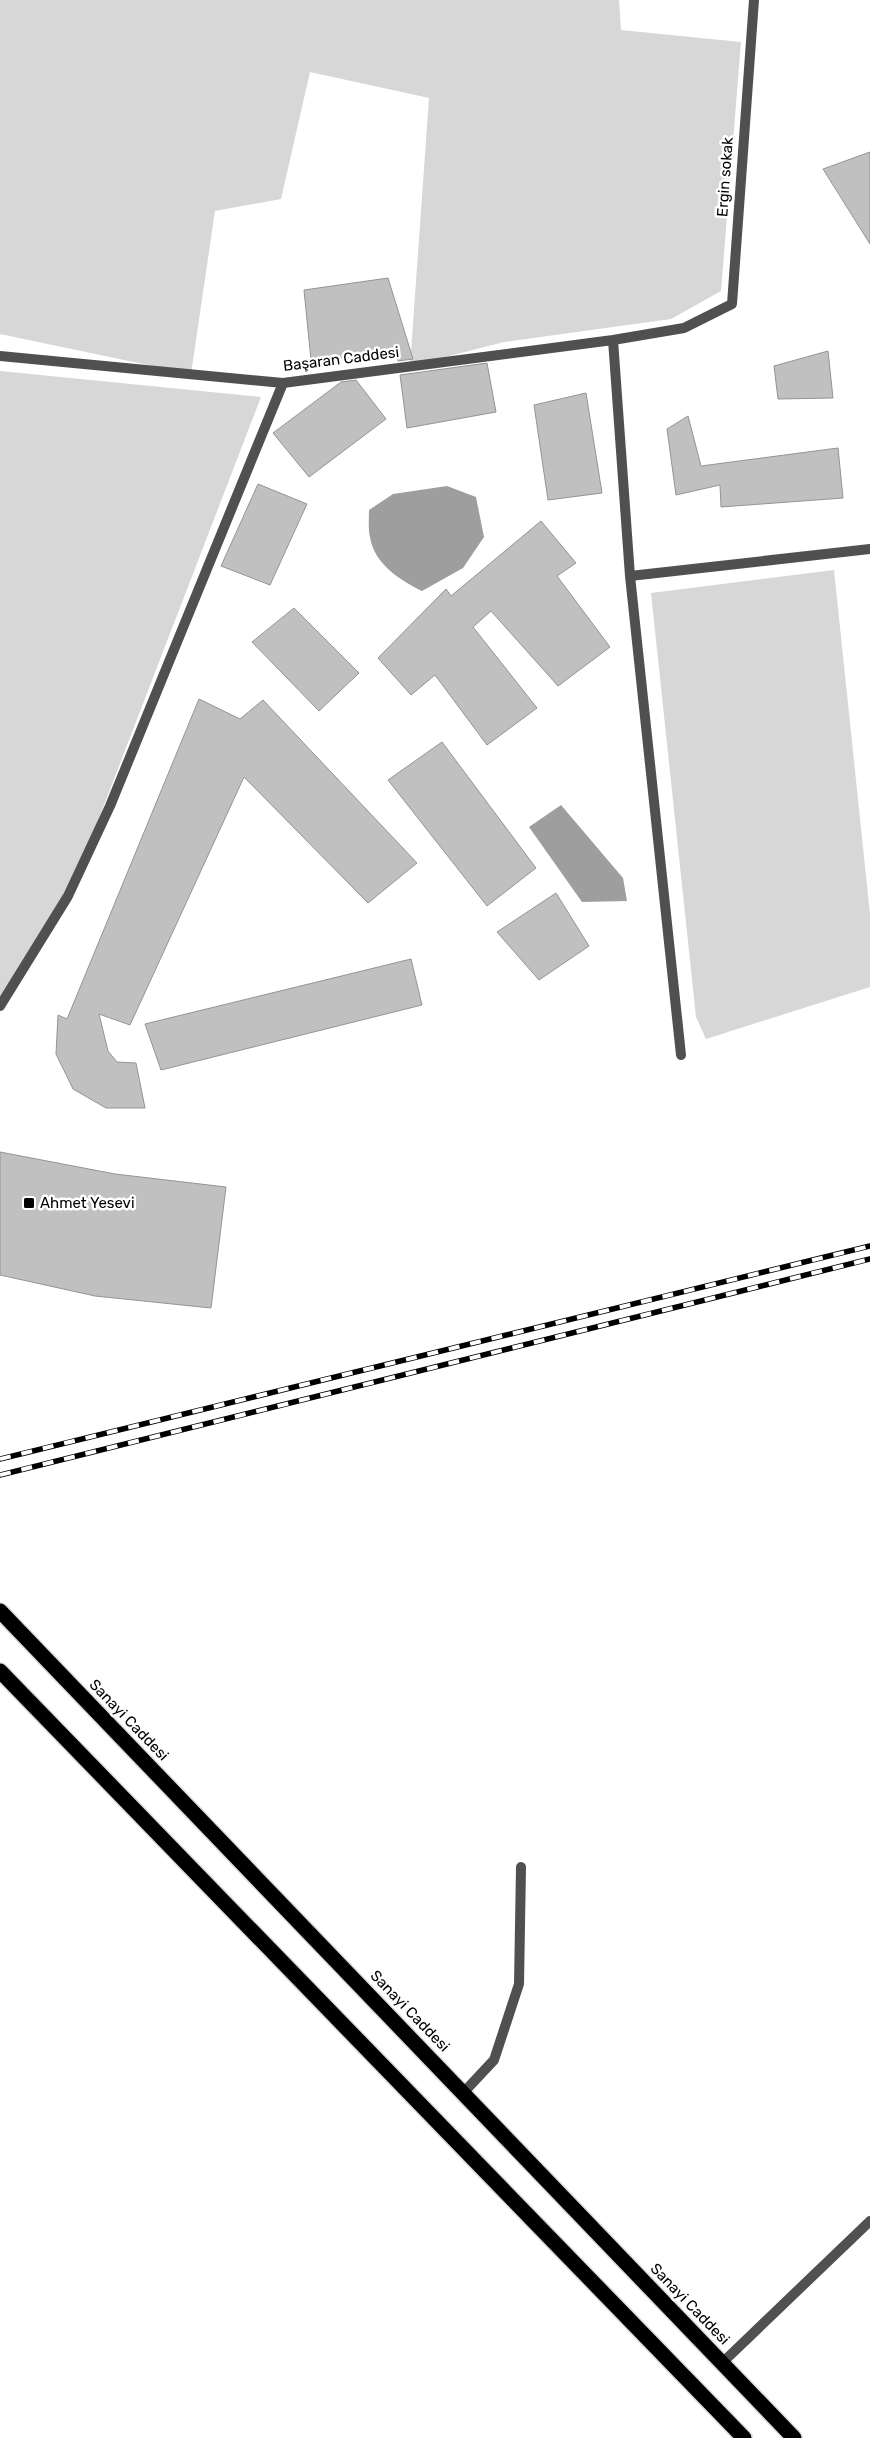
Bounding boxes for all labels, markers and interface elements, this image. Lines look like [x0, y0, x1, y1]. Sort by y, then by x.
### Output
street label: Ergin sokak [713, 136, 737, 217]
street label: Başaran Caddesi [282, 343, 400, 375]
place label: Ahmet Yesevi [40, 1194, 135, 1212]
marker: Ahmet Yesevi [22, 1196, 36, 1210]
street label: Sanayi Caddesi [86, 1676, 172, 1764]
street label: Sanayi Caddesi [367, 1967, 453, 2055]
street label: Sanayi Caddesi [647, 2260, 733, 2348]

